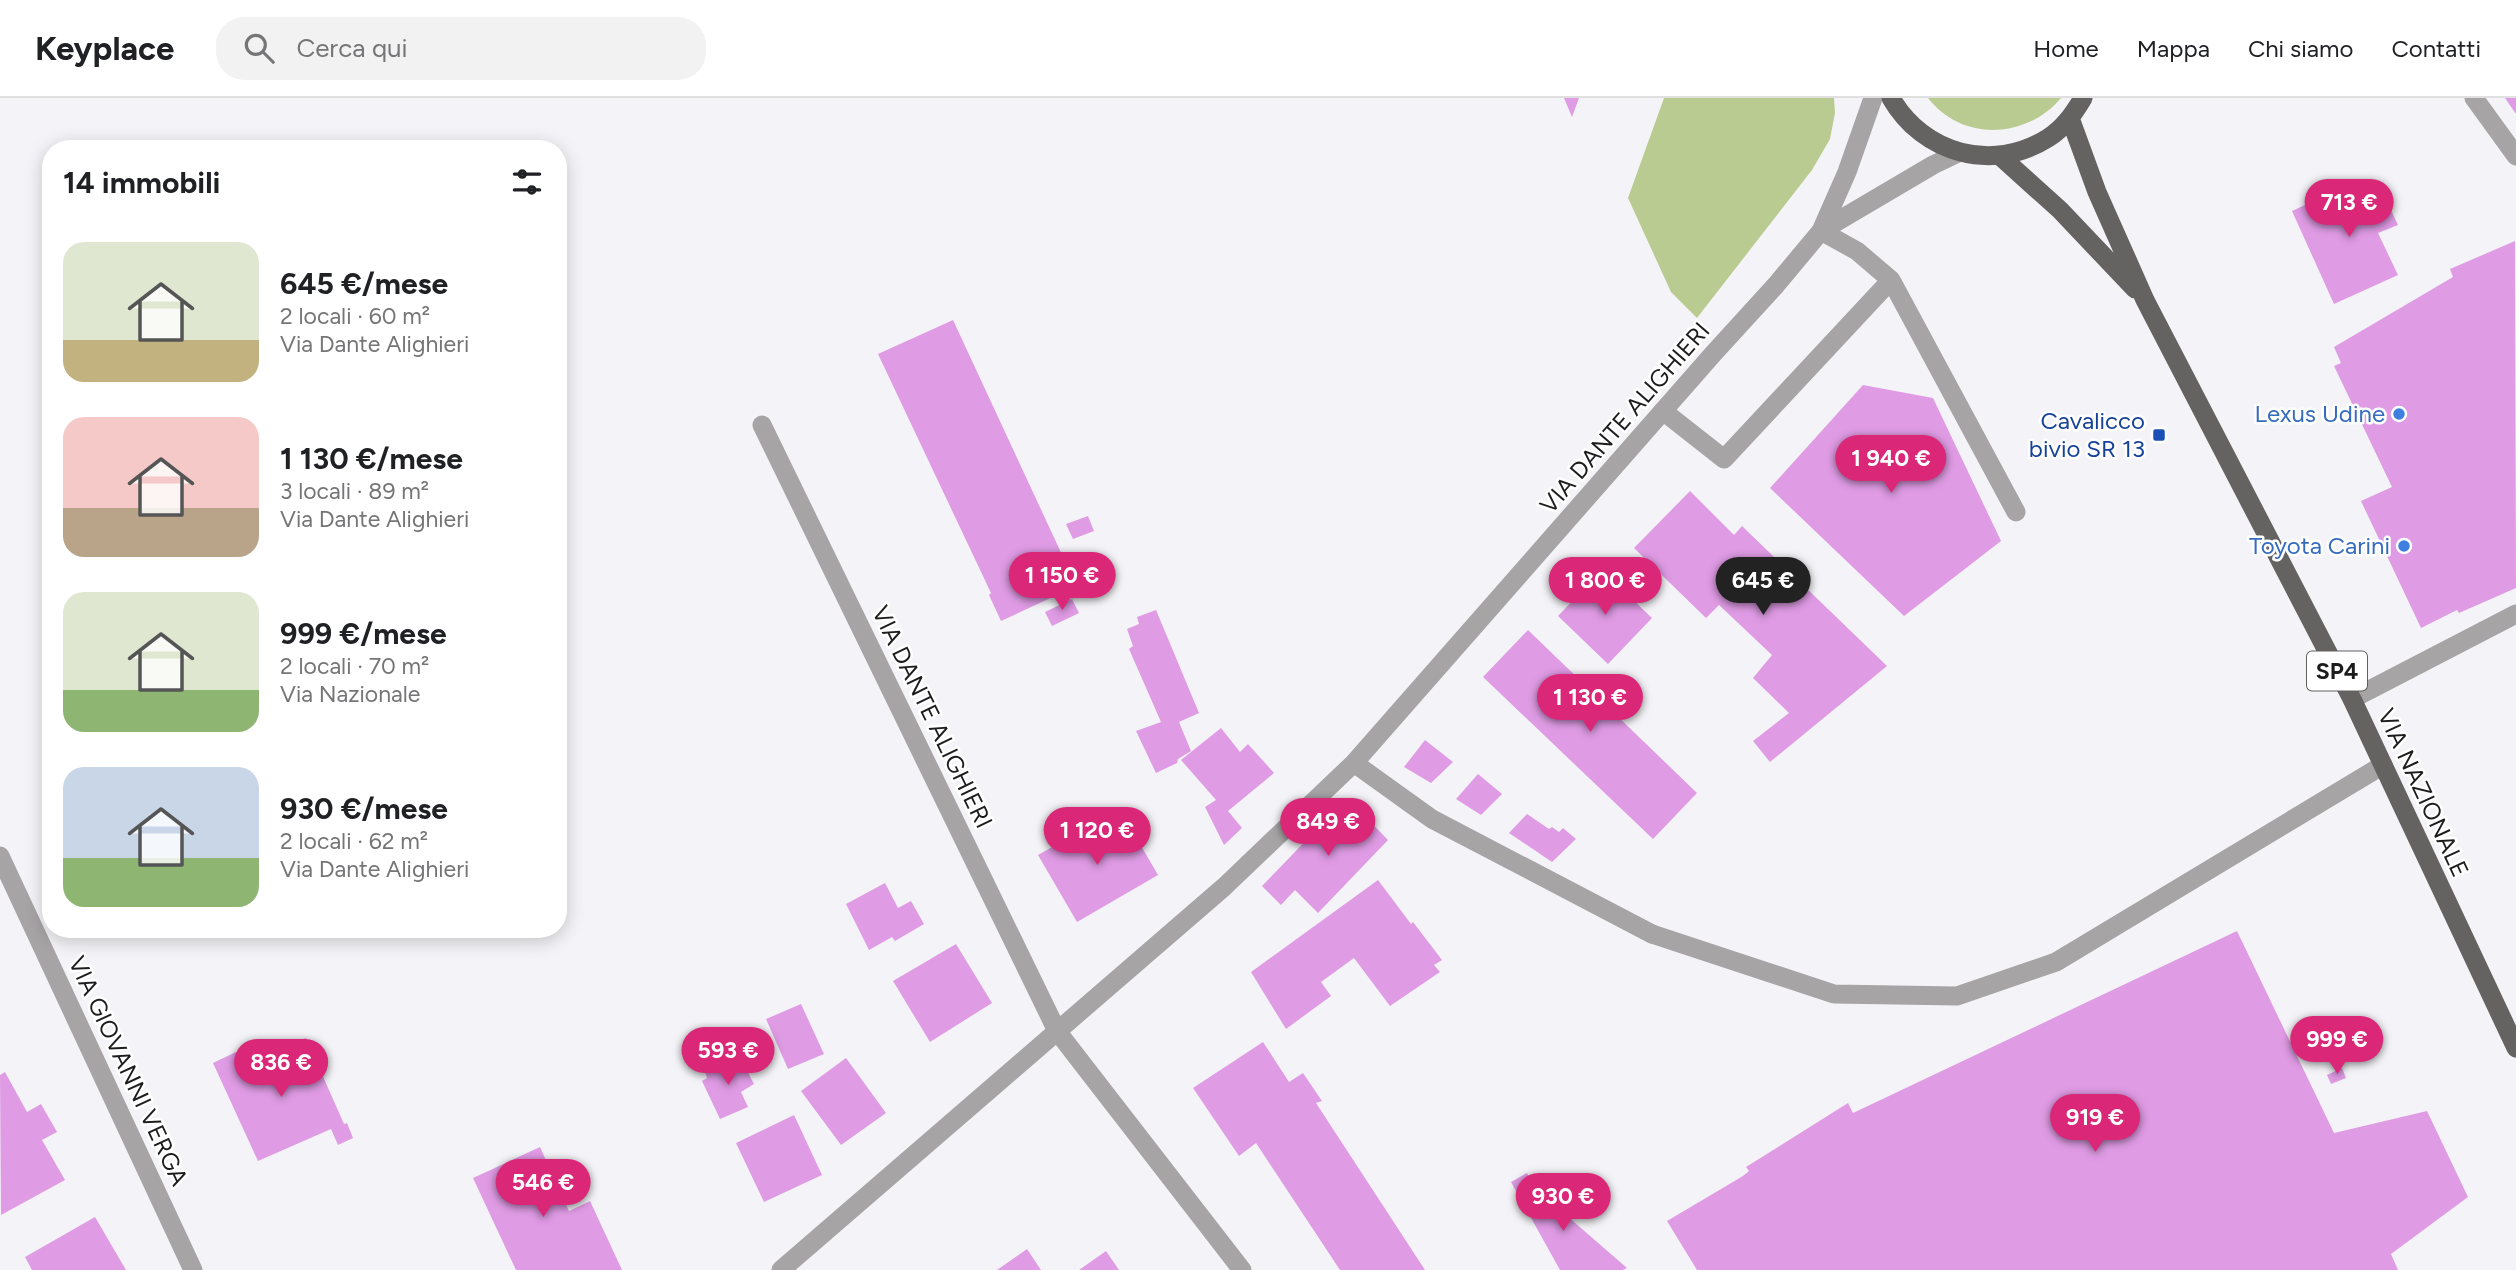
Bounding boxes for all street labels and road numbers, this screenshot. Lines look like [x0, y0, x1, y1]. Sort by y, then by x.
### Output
street label: VIA DANTE ALIGHIERI [1534, 316, 1716, 519]
street label: VIA DANTE ALIGHIERI [866, 601, 999, 833]
road number: SP4 [2307, 652, 2367, 691]
street label: VIA NAZIONALE [2372, 704, 2475, 881]
street label: VIA GIOVANNI VERGA [63, 952, 195, 1191]

